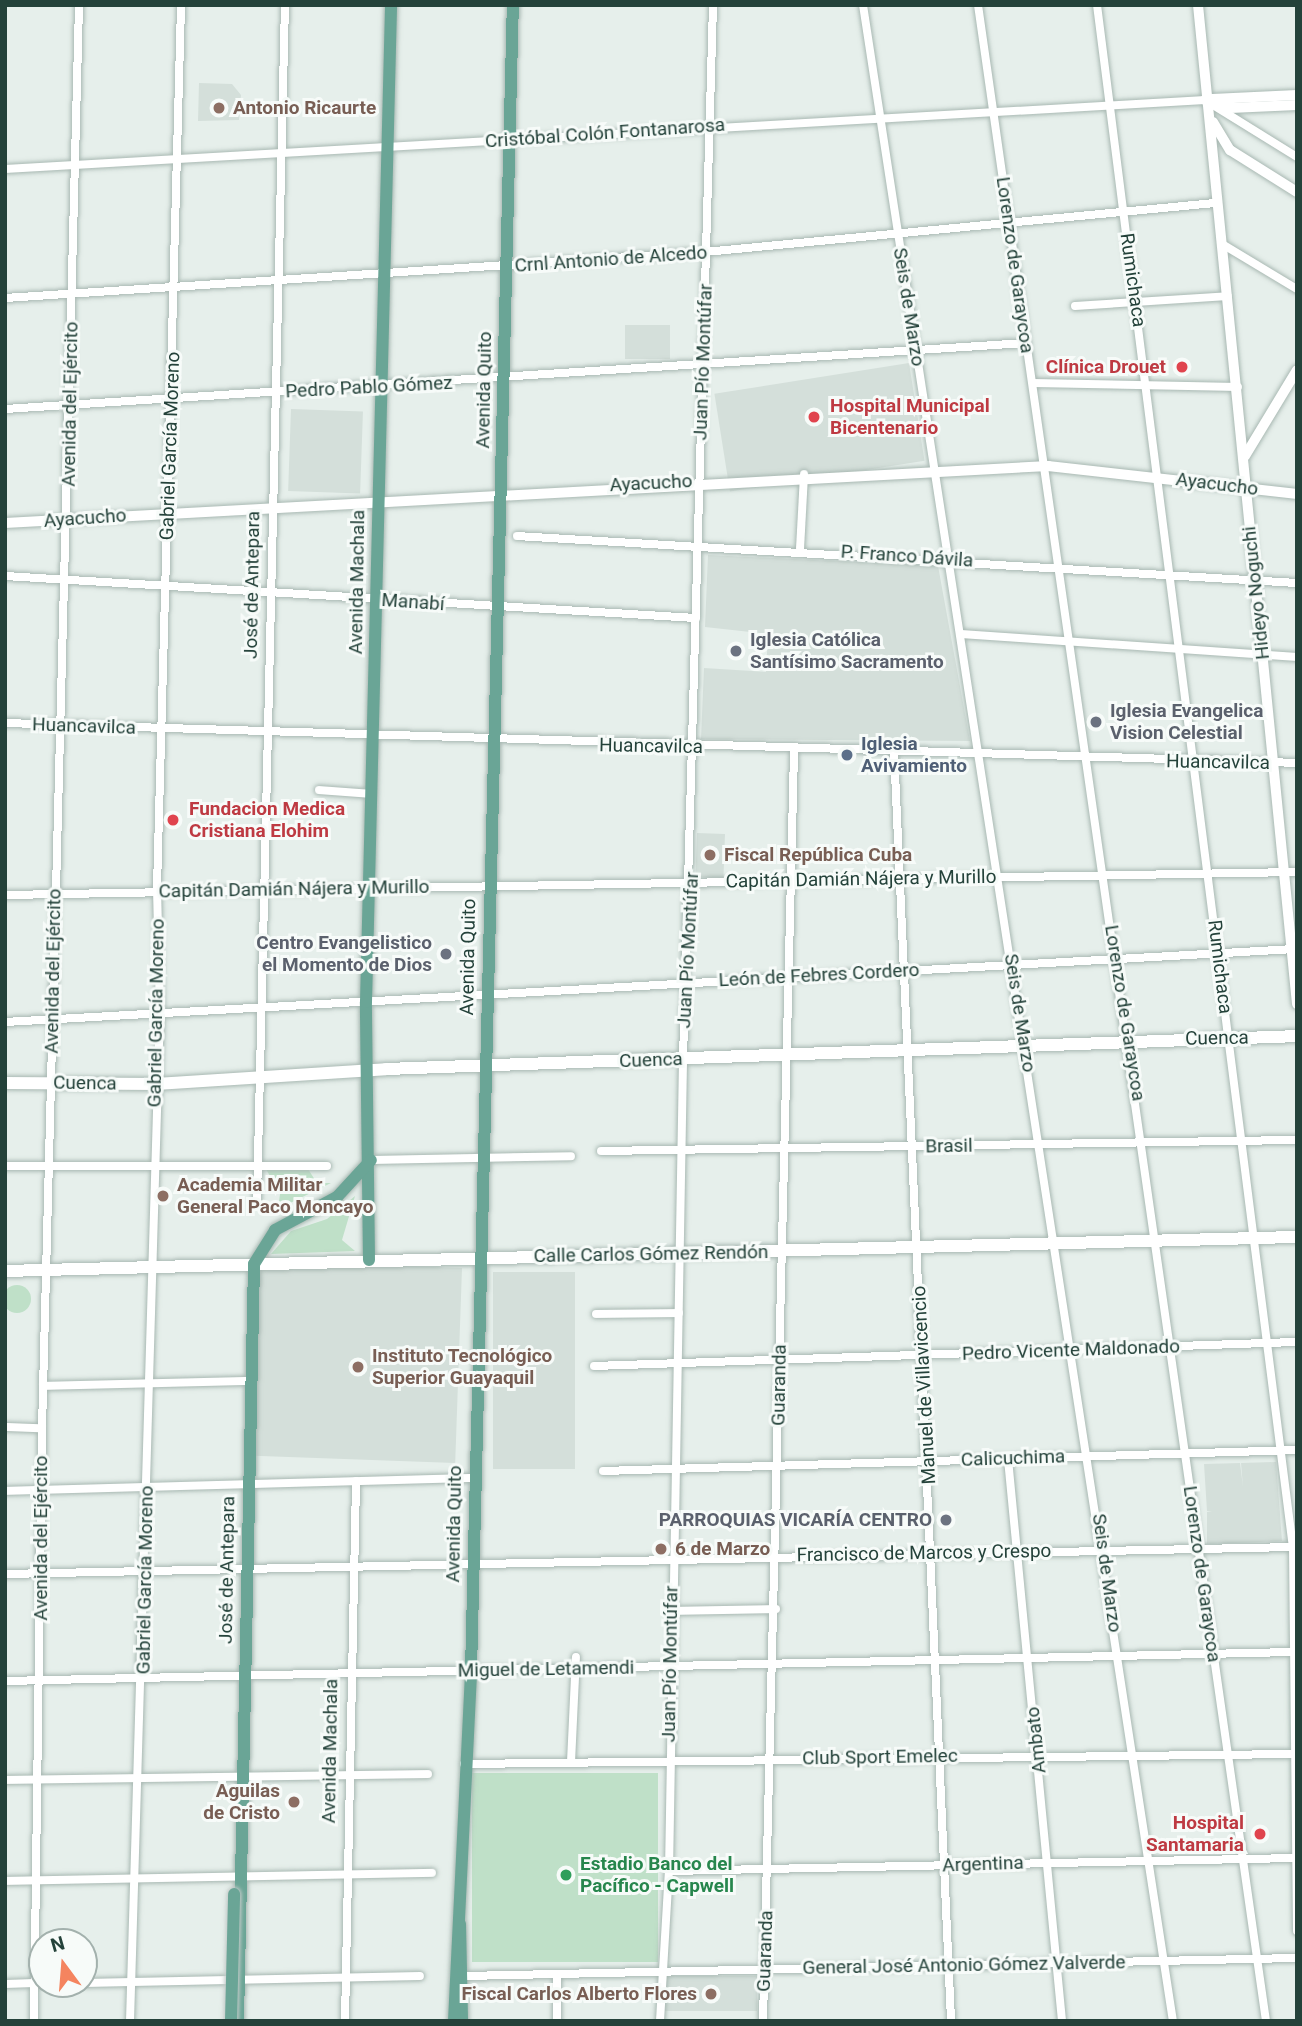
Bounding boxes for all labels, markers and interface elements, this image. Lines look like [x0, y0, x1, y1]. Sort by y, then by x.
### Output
place label: Antonio Ricaurte [233, 97, 376, 119]
marker: Antonio Ricaurte [211, 100, 227, 116]
street label: Cristóbal Colón Fontanarosa [484, 113, 726, 153]
street label: Lorenzo de Garaycoa [991, 175, 1039, 355]
street label: Rumichaca [1115, 232, 1151, 328]
street label: Crnl Antonio de Alcedo [514, 241, 708, 277]
street label: Seis de Marzo [888, 246, 930, 368]
street label: Juan Pío Montúfar [689, 283, 717, 441]
street label: Avenida del Ejército [57, 321, 83, 487]
street label: Avenida Quito [472, 331, 496, 449]
street label: Gabriel García Moreno [155, 351, 185, 541]
place label: Clínica Drouet [1046, 356, 1166, 378]
marker: Clínica Drouet [1172, 357, 1192, 377]
street label: Pedro Pablo Gómez [285, 371, 453, 403]
place label: Hospital Municipal Bicentenario [830, 395, 990, 439]
marker: Hospital Municipal Bicentenario [804, 407, 824, 427]
street label: Ayacucho [1175, 468, 1259, 500]
street label: Ayacucho [609, 469, 693, 497]
street label: Ayacucho [43, 504, 127, 532]
street label: Avenida Machala [344, 510, 370, 654]
street label: José de Antepara [239, 511, 265, 659]
street label: Hideyo Noguchi [1238, 525, 1274, 661]
street label: P. Franco Dávila [840, 540, 974, 572]
street label: Manabí [381, 588, 445, 616]
place label: Iglesia Católica Santísimo Sacramento [750, 629, 944, 673]
marker: Iglesia Católica Santísimo Sacramento [728, 643, 744, 659]
place label: Iglesia Evangelica Vision Celestial [1110, 700, 1263, 744]
street label: Huancavilca [32, 713, 136, 739]
marker: Iglesia Evangelica Vision Celestial [1088, 714, 1104, 730]
place label: Iglesia Avivamiento [861, 733, 967, 777]
street label: Huancavilca [599, 734, 703, 758]
marker: Iglesia Avivamiento [839, 747, 855, 763]
street label: Huancavilca [1166, 750, 1270, 774]
place label: Fundacion Medica Cristiana Elohim [189, 798, 345, 842]
marker: Fundacion Medica Cristiana Elohim [163, 810, 183, 830]
place label: Fiscal República Cuba [724, 844, 912, 866]
marker: Fiscal República Cuba [702, 847, 718, 863]
street label: Capitán Damián Nájera y Murillo [725, 865, 997, 893]
street label: Juan Pío Montúfar [673, 871, 703, 1029]
street label: Capitán Damián Nájera y Murillo [158, 875, 430, 903]
street label: Avenida del Ejército [40, 888, 66, 1054]
street label: Avenida Quito [456, 898, 480, 1016]
street label: Gabriel García Moreno [143, 918, 169, 1108]
street label: Rumichaca [1203, 919, 1237, 1015]
street label: Lorenzo de Garaycoa [1100, 923, 1150, 1103]
place label: Centro Evangelistico el Momento de Dios [256, 932, 432, 976]
marker: Centro Evangelistico el Momento de Dios [438, 946, 454, 962]
street label: Seis de Marzo [999, 952, 1041, 1074]
street label: León de Febres Cordero [718, 958, 920, 992]
street label: Cuenca [1185, 1026, 1249, 1050]
street label: Cuenca [619, 1047, 683, 1073]
street label: Cuenca [53, 1071, 117, 1095]
street label: Brasil [925, 1134, 973, 1158]
place label: Academia Militar General Paco Moncayo [177, 1174, 373, 1218]
marker: Academia Militar General Paco Moncayo [155, 1188, 171, 1204]
street label: Calle Carlos Gómez Rendón [533, 1241, 769, 1267]
street label: Manuel de Villavicencio [907, 1285, 941, 1485]
street label: Pedro Vicente Maldonado [962, 1335, 1180, 1365]
street label: Guaranda [767, 1344, 791, 1426]
place label: Instituto Tecnológico Superior Guayaquil [372, 1345, 553, 1389]
marker: Instituto Tecnológico Superior Guayaquil [350, 1359, 366, 1375]
street label: Calicuchima [960, 1445, 1066, 1471]
street label: Avenida del Ejército [30, 1455, 52, 1621]
street label: Avenida Quito [442, 1465, 466, 1583]
street label: Lorenzo de Garaycoa [1178, 1484, 1226, 1664]
street label: Gabriel García Moreno [132, 1485, 158, 1675]
street label: José de Antepara [214, 1496, 240, 1644]
place label: PARROQUIAS VICARÍA CENTRO [659, 1509, 932, 1531]
marker: PARROQUIAS VICARÍA CENTRO [938, 1512, 954, 1528]
street label: Seis de Marzo [1087, 1512, 1127, 1634]
place label: 6 de Marzo [675, 1538, 770, 1560]
street label: Francisco de Marcos y Crespo [796, 1539, 1052, 1567]
marker: 6 de Marzo [653, 1541, 669, 1557]
street label: Juan Pío Montúfar [657, 1585, 683, 1743]
street label: Miguel de Letamendi [457, 1656, 635, 1682]
street label: Avenida Machala [317, 1679, 343, 1823]
street label: Ambato [1021, 1706, 1051, 1774]
street label: Club Sport Emelec [802, 1744, 958, 1770]
place label: Aguilas de Cristo [203, 1780, 280, 1824]
marker: Aguilas de Cristo [286, 1794, 302, 1810]
place label: Hospital Santamaria [1146, 1812, 1244, 1856]
marker: Hospital Santamaria [1250, 1824, 1270, 1844]
street label: Argentina [942, 1851, 1024, 1877]
place label: Estadio Banco del Pacífico - Capwell [580, 1853, 734, 1897]
marker: Estadio Banco del Pacífico - Capwell [558, 1867, 574, 1883]
street label: Guaranda [752, 1910, 778, 1992]
north arrow [28, 1928, 98, 1998]
text: N [48, 1931, 67, 1957]
street label: General José Antonio Gómez Valverde [802, 1951, 1126, 1979]
place label: Fiscal Carlos Alberto Flores [461, 1983, 697, 2005]
marker: Fiscal Carlos Alberto Flores [703, 1986, 719, 2002]

